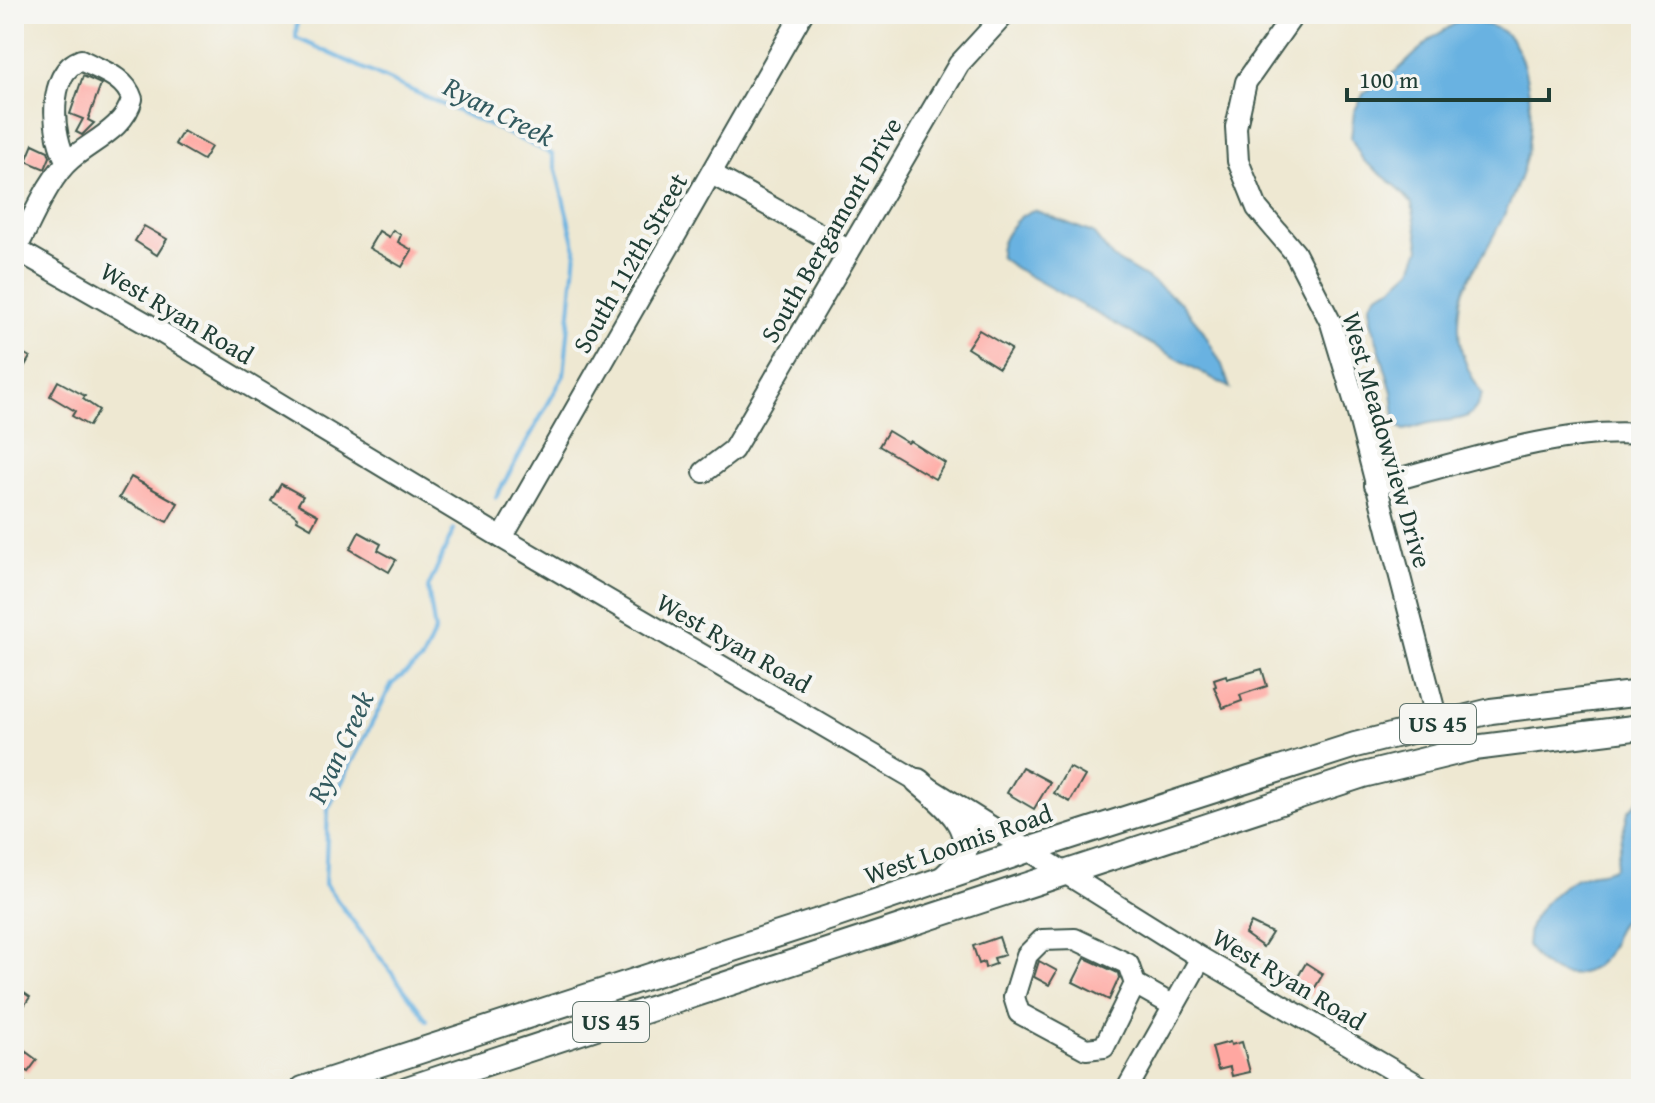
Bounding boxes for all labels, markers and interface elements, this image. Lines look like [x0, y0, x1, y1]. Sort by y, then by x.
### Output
scale bar [1347, 52, 1549, 102]
text: 100 m [1359, 62, 1419, 97]
water label: Ryan Creek [436, 65, 562, 156]
street label: South Bergamont Drive [750, 110, 911, 350]
street label: South 112th Street [562, 165, 697, 360]
street label: West Ryan Road [93, 251, 262, 374]
street label: West Meadowview Drive [1332, 307, 1443, 572]
street label: West Ryan Road [650, 582, 819, 703]
water label: Ryan Creek [295, 684, 383, 810]
road number: US 45 [1400, 704, 1476, 744]
street label: West Loomis Road [858, 793, 1057, 894]
street label: West Ryan Road [1205, 917, 1374, 1040]
road number: US 45 [573, 1002, 649, 1042]

